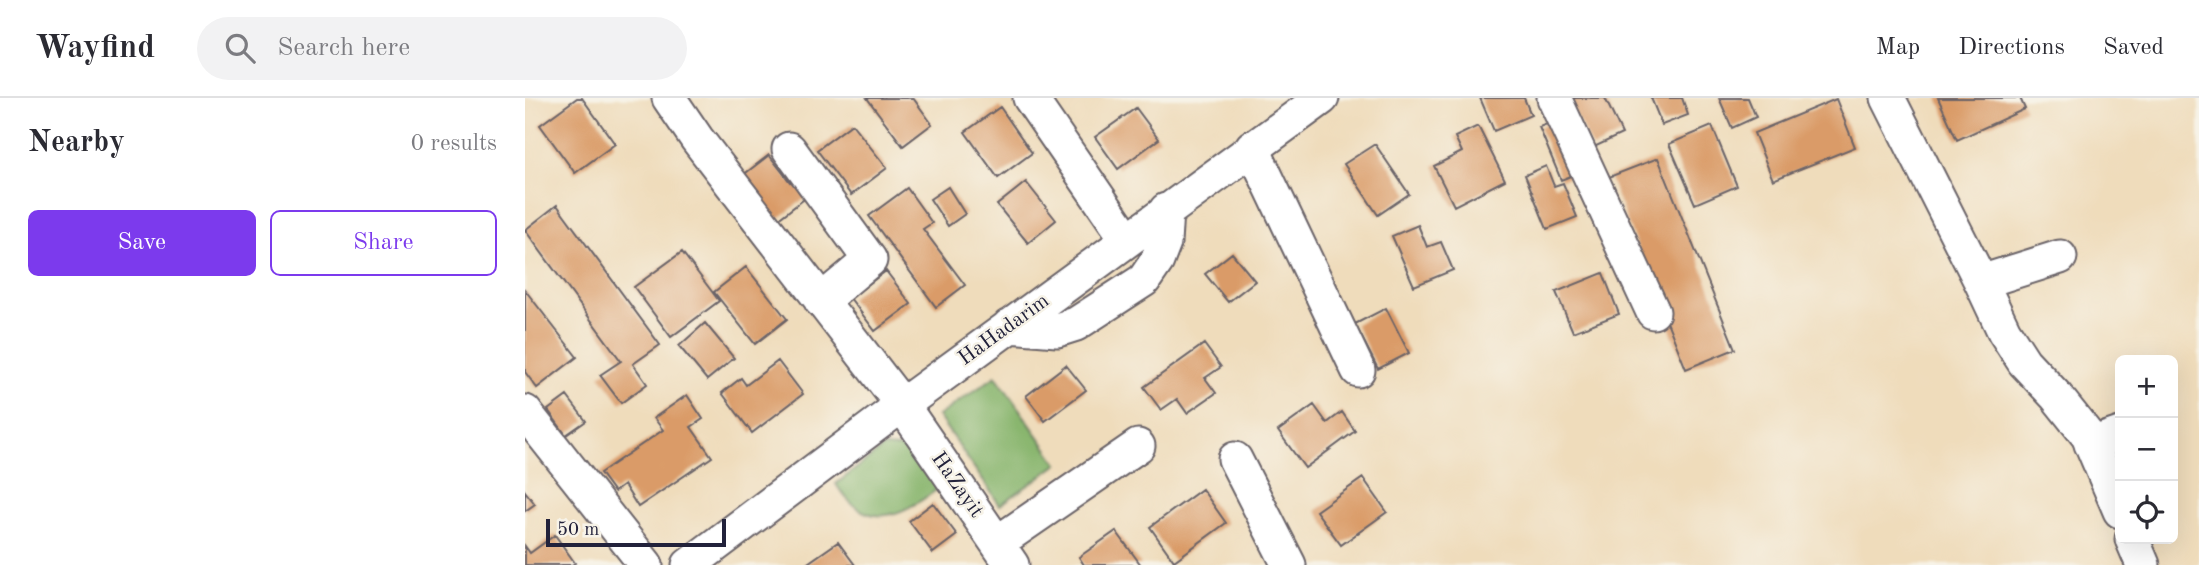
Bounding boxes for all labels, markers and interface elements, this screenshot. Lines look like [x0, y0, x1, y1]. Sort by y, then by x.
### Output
search box [197, 17, 687, 80]
icon: search [221, 29, 259, 67]
text: Wayfind [35, 32, 155, 65]
text: Search here [277, 35, 410, 61]
text: Map [1876, 36, 1920, 60]
text: Directions [1958, 36, 2065, 60]
text: Saved [2103, 36, 2164, 60]
text: Nearby [28, 128, 125, 158]
text: 0 results [411, 132, 497, 155]
button: Save [28, 210, 256, 276]
button: Share [270, 210, 497, 276]
street label: HaHadarim [955, 290, 1053, 370]
map controls [2115, 355, 2178, 544]
button: + [2115, 355, 2178, 418]
button: − [2115, 418, 2178, 481]
street label: HaZayit [927, 448, 987, 522]
button: locate [2115, 481, 2178, 544]
scale bar [546, 516, 726, 548]
text: 50 m [557, 521, 599, 540]

